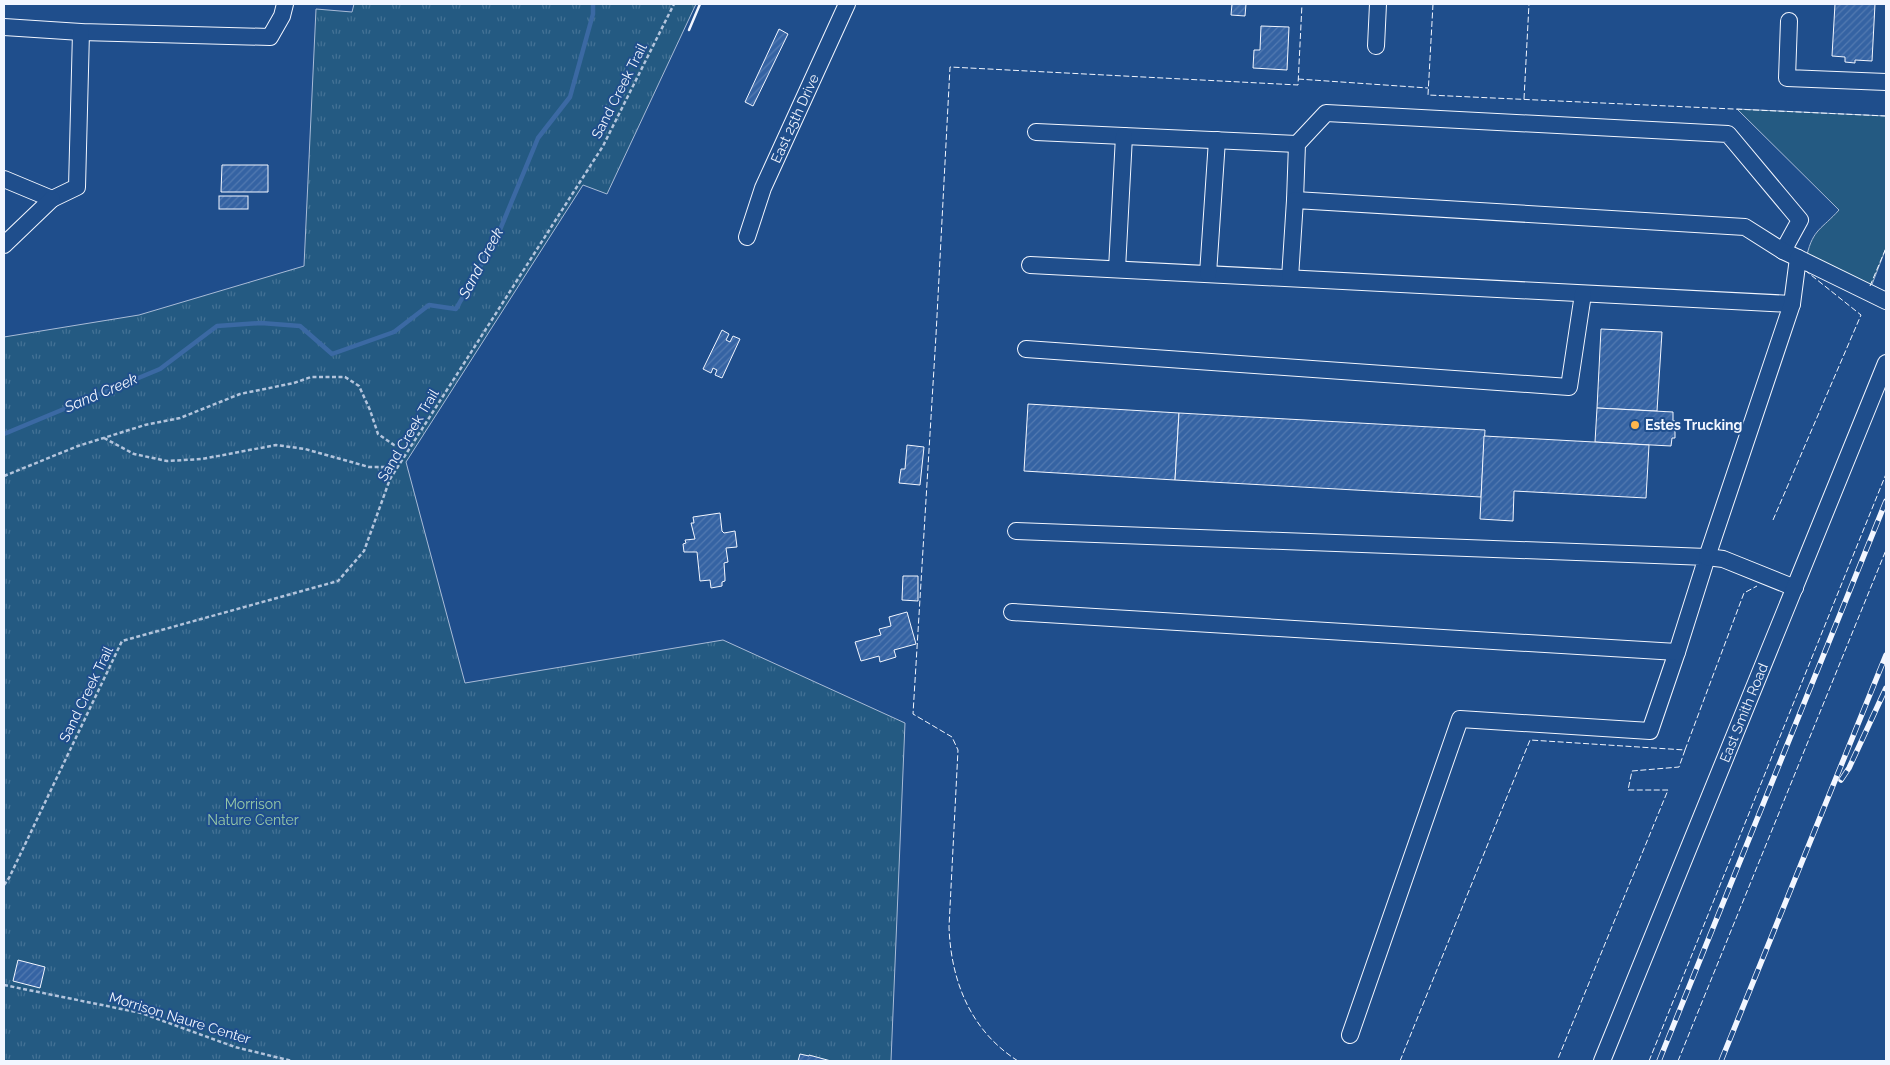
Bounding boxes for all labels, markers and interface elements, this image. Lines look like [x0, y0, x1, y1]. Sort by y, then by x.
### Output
street label: Sand Creek Trail [588, 41, 650, 141]
street label: East 25th Drive [768, 71, 822, 165]
water label: Sand Creek [454, 224, 507, 302]
water label: Sand Creek [61, 370, 140, 417]
street label: Sand Creek Trail [374, 386, 442, 484]
place label: Estes Trucking [1645, 417, 1743, 433]
marker: Estes Trucking [1629, 419, 1641, 431]
street label: Sand Creek Trail [56, 643, 116, 744]
street label: East Smith Road [1716, 661, 1771, 765]
park label: Morrison Nature Center [207, 796, 299, 828]
street label: Morrison Naure Center [107, 989, 253, 1047]

